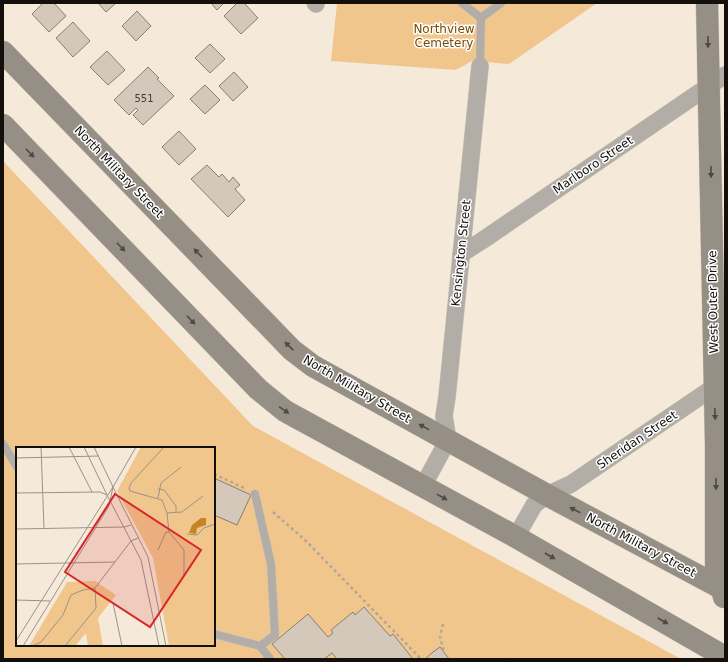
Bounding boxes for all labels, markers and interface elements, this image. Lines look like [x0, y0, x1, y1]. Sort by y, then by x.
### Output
park label: Northview Cemetery [413, 22, 475, 50]
one-way arrow [705, 36, 711, 49]
house number: 551 [134, 93, 154, 104]
street label: North Military Street [72, 123, 167, 221]
street label: Marlboro Street [550, 133, 636, 197]
one-way arrow [25, 148, 35, 158]
one-way arrow [708, 166, 714, 179]
street label: Kensington Street [448, 199, 474, 307]
one-way arrow [116, 242, 126, 252]
one-way arrow [194, 248, 203, 258]
street label: West Outer Drive [705, 250, 721, 354]
one-way arrow [186, 315, 196, 325]
one-way arrow [284, 342, 294, 351]
street label: North Military Street [301, 352, 414, 426]
one-way arrow [279, 406, 290, 414]
street label: Sheridan Street [594, 408, 680, 472]
one-way arrow [712, 408, 719, 420]
one-way arrow [418, 424, 430, 431]
inset map [16, 447, 215, 646]
one-way arrow [713, 478, 719, 491]
one-way arrow [436, 493, 448, 500]
one-way arrow [569, 506, 581, 513]
street label: North Military Street [584, 510, 698, 580]
one-way arrow [544, 553, 556, 560]
one-way arrow [657, 618, 669, 625]

